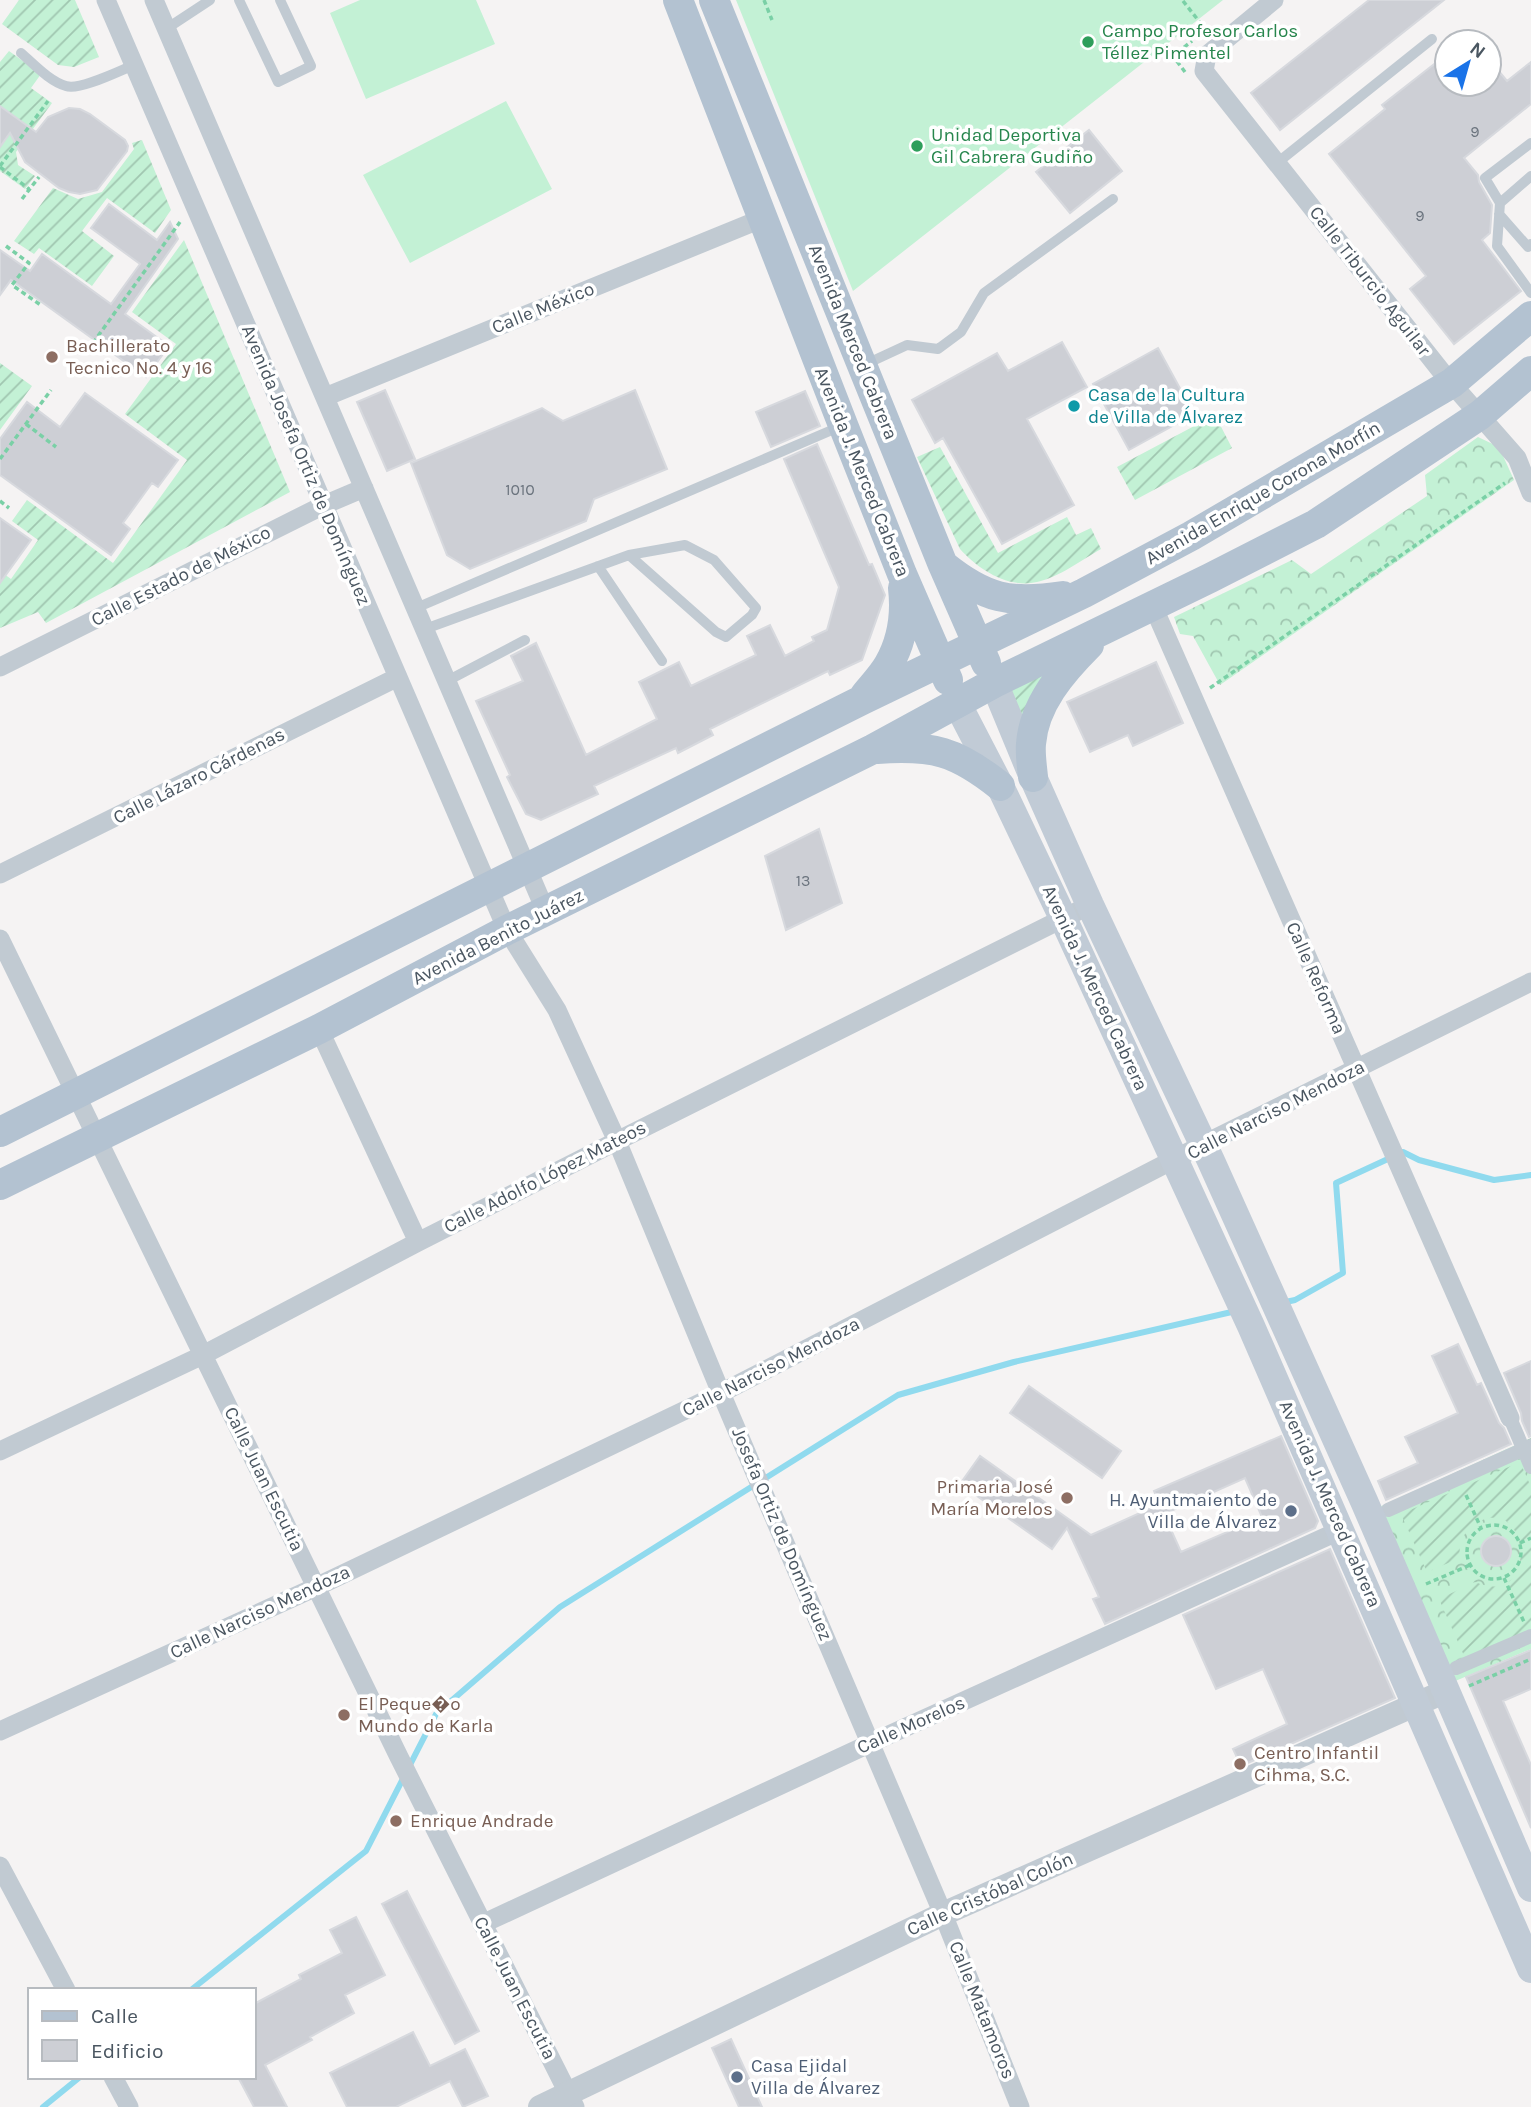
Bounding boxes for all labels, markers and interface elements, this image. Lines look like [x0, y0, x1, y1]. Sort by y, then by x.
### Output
place label: Campo Profesor Carlos Téllez Pimentel [1102, 20, 1298, 64]
north arrow [1433, 28, 1503, 98]
marker: Campo Profesor Carlos Téllez Pimentel [1080, 34, 1096, 50]
text: N [1466, 37, 1490, 63]
house number: 9 [1470, 122, 1480, 141]
place label: Unidad Deportiva Gil Cabrera Gudiño [931, 124, 1093, 168]
marker: Unidad Deportiva Gil Cabrera Gudiño [909, 138, 925, 154]
street label: Calle Tiburcio Aguilar [1305, 202, 1435, 360]
house number: 9 [1415, 206, 1425, 225]
street label: Avenida Merced Cabrera [804, 241, 902, 443]
street label: Calle México [489, 277, 597, 339]
street label: Avenida Josefa Ortiz de Domínguez [237, 322, 375, 608]
place label: Bachillerato Tecnico No. 4 y 16 [66, 335, 212, 379]
marker: Bachillerato Tecnico No. 4 y 16 [44, 349, 60, 365]
street label: Avenida J. Merced Cabrera [810, 364, 914, 580]
place label: Casa de la Cultura de Villa de Álvarez [1088, 384, 1245, 428]
marker: Casa de la Cultura de Villa de Álvarez [1066, 398, 1082, 414]
street label: Avenida Enrique Corona Morfín [1142, 417, 1384, 569]
house number: 1010 [505, 480, 535, 499]
street label: Calle Estado de México [88, 521, 274, 631]
street label: Calle Lázaro Cárdenas [110, 723, 288, 829]
house number: 13 [796, 871, 810, 890]
street label: Avenida J. Merced Cabrera [1038, 882, 1152, 1094]
street label: Avenida Benito Juárez [409, 884, 587, 990]
street label: Calle Reforma [1281, 919, 1351, 1037]
street label: Calle Narciso Mendoza [1184, 1056, 1368, 1164]
street label: Calle Adolfo López Mateos [440, 1116, 650, 1238]
street label: Calle Narciso Mendoza [679, 1313, 863, 1421]
street label: Avenida J. Merced Cabrera [1274, 1397, 1386, 1611]
street label: Calle Juan Escutia [220, 1403, 308, 1555]
street label: Josefa Ortiz de Domínguez [727, 1424, 837, 1644]
place label: Primaria José María Morelos [930, 1476, 1053, 1520]
place label: H. Ayuntmaiento de Villa de Álvarez [1109, 1489, 1277, 1533]
marker: Primaria José María Morelos [1059, 1490, 1075, 1506]
marker: H. Ayuntmaiento de Villa de Álvarez [1283, 1503, 1299, 1519]
street label: Calle Narciso Mendoza [166, 1561, 354, 1663]
street label: Calle Morelos [854, 1691, 968, 1759]
place label: El Peque�o Mundo de Karla [358, 1693, 493, 1737]
marker: El Peque�o Mundo de Karla [336, 1707, 352, 1723]
place label: Centro Infantil Cihma, S.C. [1254, 1742, 1379, 1786]
marker: Centro Infantil Cihma, S.C. [1232, 1756, 1248, 1772]
place label: Enrique Andrade [410, 1810, 554, 1832]
marker: Enrique Andrade [388, 1813, 404, 1829]
street label: Calle Cristóbal Colón [904, 1847, 1076, 1941]
street label: Calle Juan Escutia [469, 1913, 561, 2063]
street label: Calle Matamoros [944, 1938, 1020, 2082]
legend [28, 1988, 256, 2079]
text: Calle [91, 2004, 138, 2028]
text: Edificio [91, 2039, 164, 2063]
place label: Casa Ejidal Villa de Álvarez [751, 2055, 880, 2099]
marker: Casa Ejidal Villa de Álvarez [729, 2069, 745, 2085]

